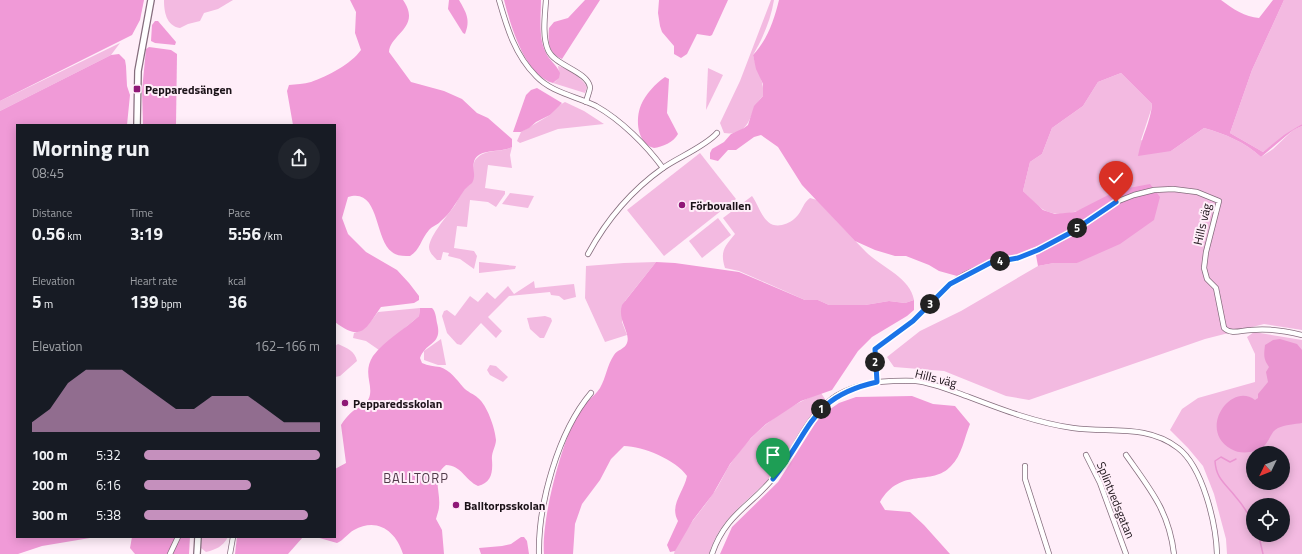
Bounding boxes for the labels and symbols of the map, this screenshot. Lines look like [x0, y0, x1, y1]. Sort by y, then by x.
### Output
place label: Pepparedsängen [145, 80, 232, 99]
marker: Pepparedsängen [132, 84, 142, 94]
pin [1099, 161, 1133, 202]
place label: Förbovallen [690, 196, 751, 215]
marker: Förbovallen [677, 200, 687, 210]
street label: Hills väg [1188, 201, 1216, 247]
pin: 5 [1067, 218, 1087, 238]
pin: 4 [990, 251, 1010, 271]
pin: 3 [920, 294, 940, 314]
pin: 2 [865, 352, 885, 372]
street label: Hills väg [913, 364, 959, 392]
place label: Pepparedsskolan [353, 394, 442, 413]
marker: Pepparedsskolan [340, 398, 350, 408]
pin: 1 [811, 399, 831, 419]
pin [756, 438, 790, 479]
north arrow [1246, 446, 1290, 490]
street label: Splintvedsgatan [1092, 459, 1140, 541]
district label: BALLTORP [383, 468, 449, 488]
place label: Balltorpsskolan [464, 496, 545, 515]
marker: Balltorpsskolan [451, 500, 461, 510]

